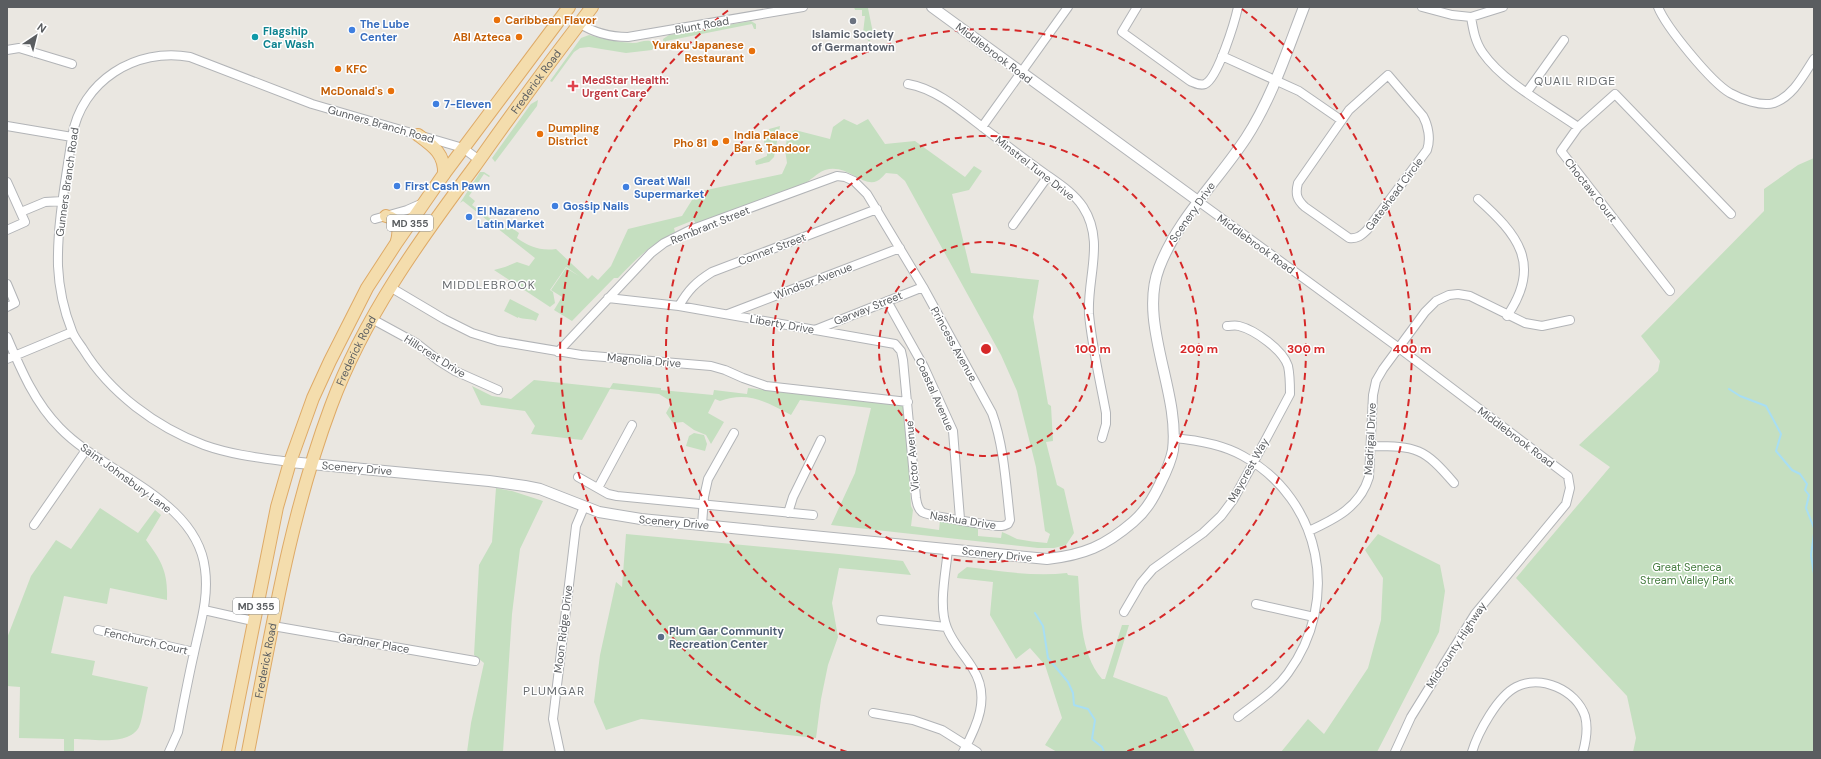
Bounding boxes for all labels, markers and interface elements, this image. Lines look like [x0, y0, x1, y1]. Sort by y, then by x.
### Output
place label: Caribbean Flavor [505, 13, 597, 27]
street label: Blunt Road [674, 13, 730, 37]
marker: Caribbean Flavor [492, 15, 502, 25]
north arrow [16, 16, 56, 56]
marker: Islamic Society of Germantown [848, 16, 858, 26]
place label: The Lube Center [360, 17, 410, 44]
text: N [34, 20, 49, 36]
street label: Middlebrook Road [953, 20, 1035, 86]
place label: Flagship Car Wash [263, 24, 314, 51]
marker: The Lube Center [347, 25, 357, 35]
place label: Islamic Society of Germantown [811, 27, 895, 54]
place label: ABI Azteca [453, 30, 511, 44]
marker: Flagship Car Wash [250, 32, 260, 42]
marker: ABI Azteca [514, 32, 524, 42]
place label: Yuraku Japanese Restaurant [652, 38, 744, 65]
marker: Yuraku Japanese Restaurant [747, 46, 757, 56]
street label: Frederick Road [508, 47, 564, 117]
place label: KFC [346, 62, 367, 76]
marker: KFC [333, 64, 343, 74]
place label: MedStar Health: Urgent Care [582, 73, 669, 100]
district label: QUAIL RIDGE [1534, 73, 1616, 89]
marker: MedStar Health: Urgent Care [567, 80, 579, 92]
place label: McDonald's [321, 84, 383, 98]
marker: McDonald's [386, 86, 396, 96]
place label: 7-Eleven [444, 97, 491, 111]
marker: 7-Eleven [431, 99, 441, 109]
street label: Gunners Branch Road [326, 102, 436, 146]
place label: Dumpling District [548, 121, 600, 148]
street label: Gunners Branch Road [52, 126, 82, 238]
place label: India Palace Bar & Tandoor [734, 128, 810, 155]
marker: Dumpling District [535, 129, 545, 139]
street label: Minstrel Tune Drive [993, 133, 1077, 203]
place label: Pho 81 [673, 136, 707, 150]
marker: India Palace Bar & Tandoor [721, 136, 731, 146]
marker: Pho 81 [710, 138, 720, 148]
street label: Gateshead Circle [1362, 155, 1426, 233]
street label: Choctaw Court [1562, 155, 1620, 225]
place label: Great Wall Supermarket [634, 174, 704, 201]
place label: First Cash Pawn [405, 179, 490, 193]
street label: Scenery Drive [1166, 179, 1218, 245]
marker: First Cash Pawn [392, 181, 402, 191]
marker: Great Wall Supermarket [621, 182, 631, 192]
place label: Gossip Nails [563, 199, 629, 213]
marker: Gossip Nails [550, 201, 560, 211]
street label: Rembrant Street [668, 203, 752, 247]
place label: El Nazareno Latin Market [477, 204, 545, 231]
street label: Middlebrook Road [1215, 211, 1298, 277]
marker: El Nazareno Latin Market [464, 212, 474, 222]
road number: MD 355 [387, 215, 433, 231]
street label: Conner Street [736, 230, 808, 268]
street label: Windsor Avenue [772, 260, 854, 302]
district label: MIDDLEBROOK [442, 277, 536, 293]
street label: Garway Street [832, 288, 904, 328]
street label: Princess Avenue [928, 304, 980, 384]
street label: Liberty Drive [749, 311, 815, 337]
street label: Frederick Road [333, 313, 379, 388]
street label: Hillcrest Drive [402, 332, 468, 380]
text: 100 m [1075, 341, 1111, 357]
text: 200 m [1180, 341, 1218, 357]
text: 300 m [1287, 341, 1325, 357]
text: 400 m [1393, 341, 1431, 357]
centre of rings [979, 342, 993, 356]
street label: Magnolia Drive [606, 350, 682, 370]
street label: Coastal Avenue [913, 355, 957, 433]
street label: Madrigal Drive [1361, 402, 1379, 476]
street label: Middlebrook Road [1475, 404, 1557, 470]
street label: Victor Avenue [902, 420, 922, 492]
street label: Maycrest Way [1225, 435, 1271, 505]
street label: Saint Johnsbury Lane [78, 440, 174, 516]
street label: Scenery Drive [321, 458, 393, 478]
street label: Nashua Drive [929, 508, 997, 532]
street label: Scenery Drive [638, 512, 710, 532]
street label: Scenery Drive [961, 543, 1033, 565]
park label: Great Seneca Stream Valley Park [1640, 560, 1734, 587]
street label: Moon Ridge Drive [551, 584, 575, 674]
road number: MD 355 [233, 598, 279, 614]
street label: Midcounty Highway [1423, 599, 1489, 691]
street label: Frederick Road [251, 622, 280, 699]
place label: Plum Gar Community Recreation Center [669, 624, 784, 651]
street label: Fenchurch Court [103, 625, 189, 657]
street label: Gardner Place [337, 630, 411, 656]
marker: Plum Gar Community Recreation Center [656, 632, 666, 642]
district label: PLUMGAR [523, 683, 585, 699]

